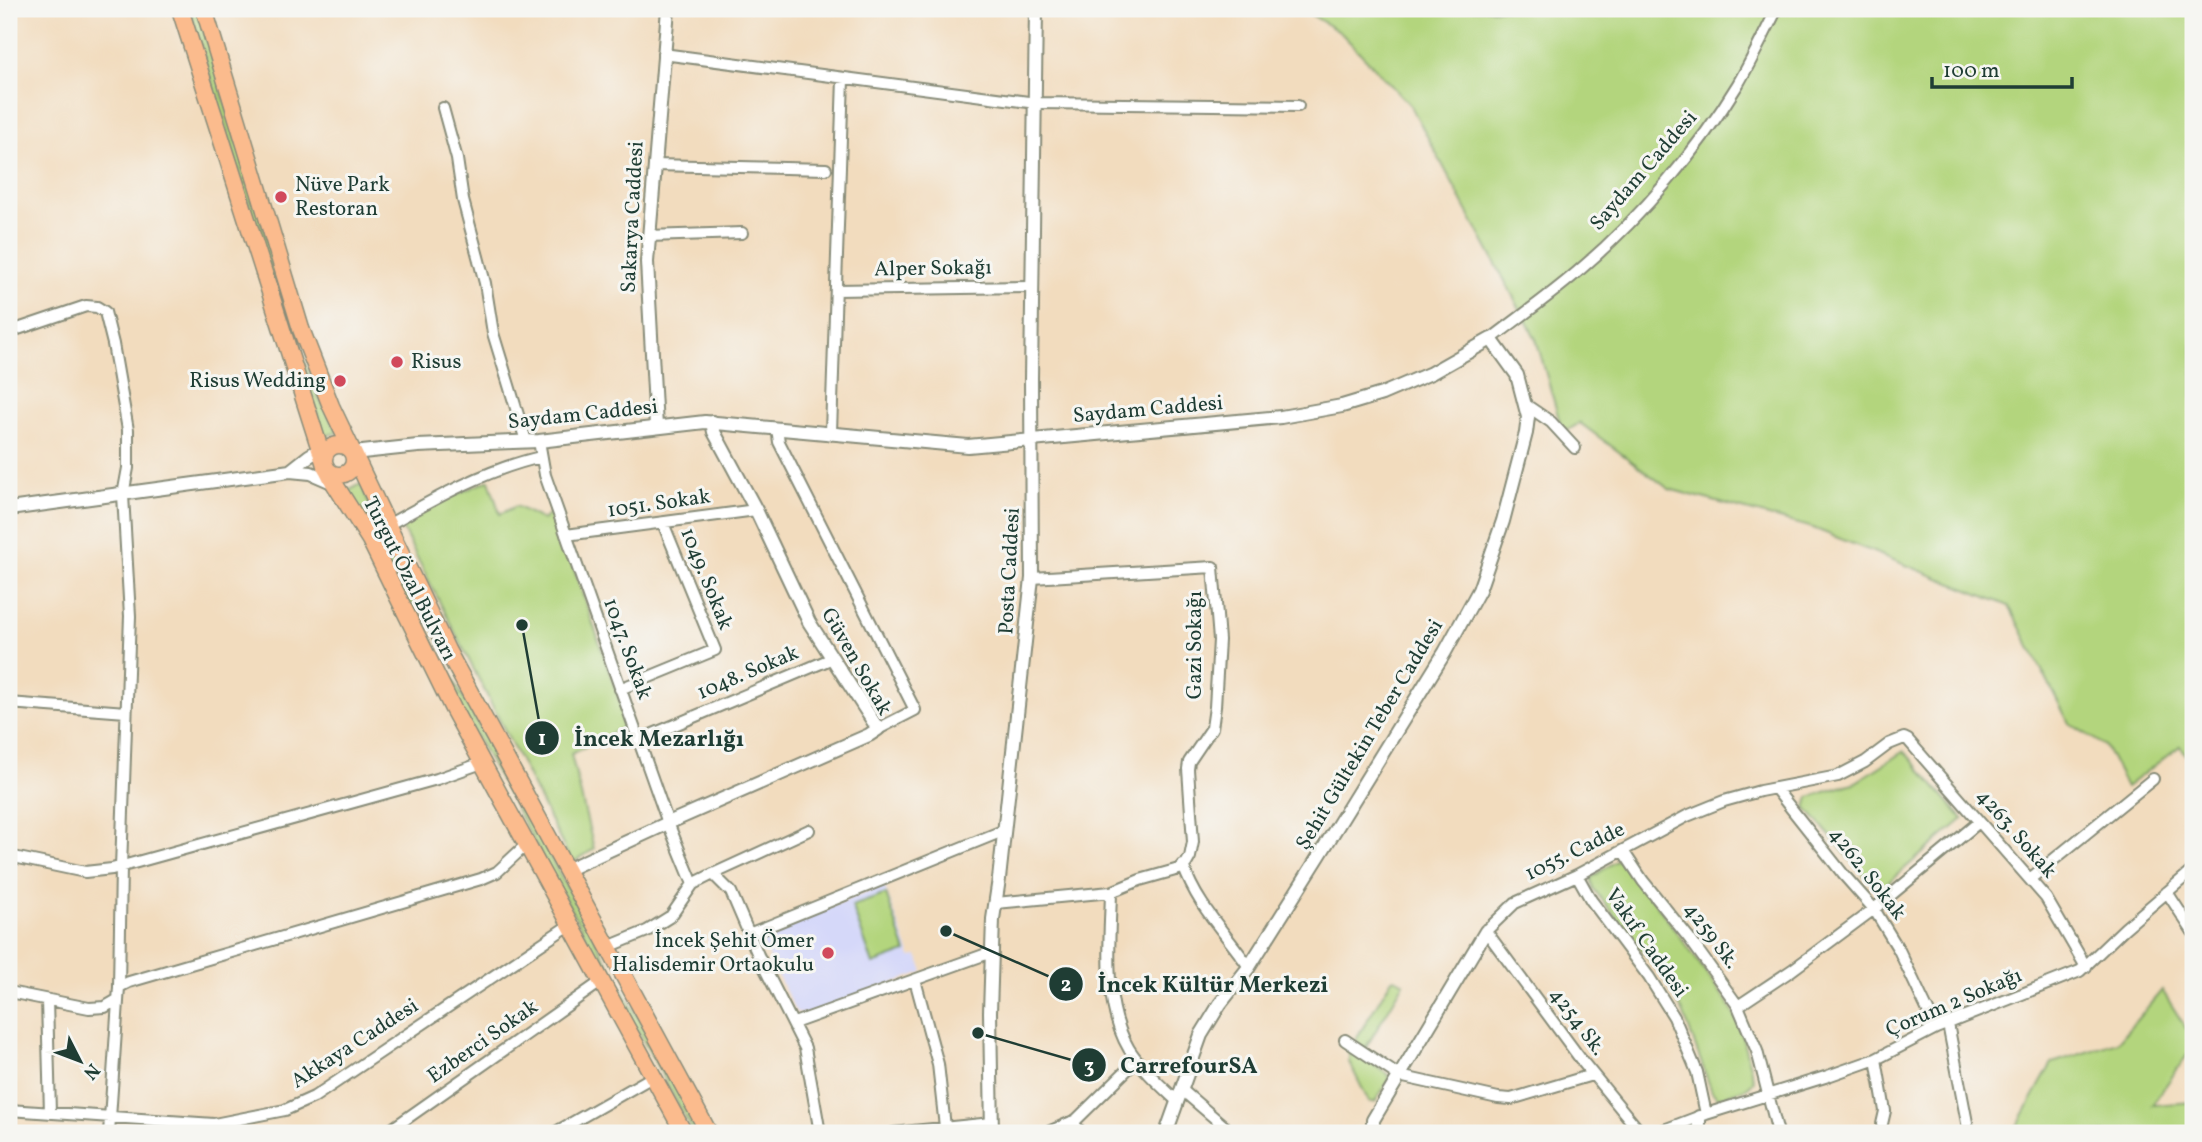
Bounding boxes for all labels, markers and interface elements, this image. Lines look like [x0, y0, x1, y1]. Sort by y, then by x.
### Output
scale bar [1932, 46, 2072, 90]
text: 100 m [1943, 57, 2000, 86]
street label: Saydam Caddesi [1584, 105, 1704, 237]
street label: Sakarya Caddesi [615, 140, 651, 294]
place label: Nüve Park Restoran [295, 171, 390, 224]
marker: Nüve Park Restoran [273, 189, 289, 205]
street label: Alper Sokağı [874, 253, 992, 285]
place label: Risus [411, 348, 462, 377]
marker: Risus [389, 354, 405, 370]
place label: Risus Wedding [189, 367, 326, 396]
marker: Risus Wedding [332, 373, 348, 389]
street label: Saydam Caddesi [1072, 389, 1224, 431]
street label: Saydam Caddesi [507, 393, 659, 437]
street label: 1051. Sokak [606, 482, 713, 526]
street label: Turgut Özal Bulvarı [355, 492, 463, 666]
street label: Posta Caddesi [992, 507, 1028, 635]
street label: 1049. Sokak [672, 523, 740, 635]
street label: Gazi Sokağı [1181, 591, 1210, 699]
street label: 1047. Sokak [595, 594, 659, 704]
street label: Güven Sokak [813, 603, 899, 722]
street label: Şehit Gültekin Teber Caddesi [1289, 614, 1451, 856]
street label: 1048. Sokak [693, 638, 804, 707]
callout: İncek Mezarlığı [525, 716, 758, 760]
text: İncek Mezarlığı [574, 724, 744, 756]
text: 1 [538, 725, 546, 754]
street label: 4263. Sokak [1969, 783, 2063, 885]
street label: 1055. Cadde [1520, 815, 1630, 889]
street label: 4262. Sokak [1821, 821, 1913, 927]
street label: Vakıf Caddesi [1598, 883, 1694, 1003]
street label: 4259 Sk. [1676, 897, 1746, 975]
place label: İncek Şehit Ömer Halisdemir Ortaokulu [612, 927, 814, 980]
marker: İncek Şehit Ömer Halisdemir Ortaokulu [820, 945, 836, 961]
street label: Çorum 2 Sokağı [1881, 961, 2027, 1045]
callout: İncek Kültür Merkezi [1048, 962, 1342, 1006]
text: İncek Kültür Merkezi [1098, 970, 1329, 1002]
text: 2 [1061, 971, 1071, 1000]
street label: 4254 Sk. [1542, 982, 1612, 1062]
street label: Akkaya Caddesi [286, 992, 424, 1096]
street label: Ezberci Sokak [422, 993, 545, 1091]
north arrow [46, 1026, 116, 1096]
callout: CarrefourSA [1072, 1043, 1272, 1087]
text: CarrefourSA [1120, 1051, 1258, 1083]
text: 3 [1084, 1053, 1094, 1082]
text: N [77, 1057, 105, 1085]

